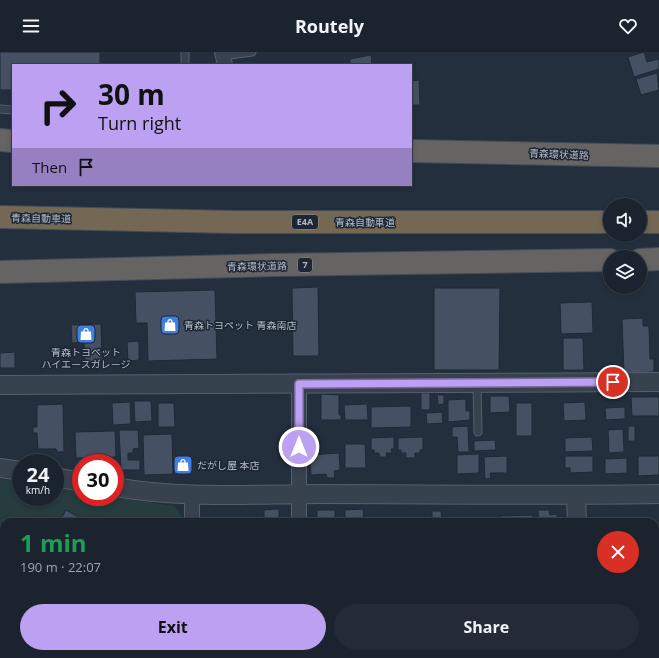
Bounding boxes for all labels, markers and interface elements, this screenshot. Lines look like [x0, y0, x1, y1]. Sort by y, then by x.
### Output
text: Routely [295, 14, 364, 38]
icon: menu [20, 15, 42, 37]
icon: heart [617, 15, 639, 37]
text: 30 m [98, 75, 165, 113]
icon: right [32, 80, 84, 132]
text: Turn right [98, 111, 181, 135]
street label: 青森環状道路 [529, 146, 589, 162]
icon: arrive [75, 156, 97, 178]
text: Then [32, 157, 67, 177]
map controls [603, 198, 647, 294]
button: sound [603, 198, 647, 242]
street label: 青森自動車道 [11, 210, 71, 226]
road number: E4A [292, 215, 318, 229]
street label: 青森自動車道 [335, 215, 395, 229]
button: layers [603, 250, 647, 294]
street label: 青森環状道路 [227, 258, 287, 274]
road number: 7 [298, 258, 312, 272]
shop icon: 青森トヨペット 青森南店 [159, 314, 181, 336]
place label: 青森トヨペット 青森南店 [184, 318, 297, 332]
shop icon: 青森トヨペット ハイエースガレージ [75, 323, 97, 345]
place label: 青森トヨペット ハイエースガレージ [42, 345, 131, 371]
pin [596, 365, 630, 399]
icon: arrive [602, 371, 624, 393]
position arrow [278, 426, 320, 468]
speed limit sign: 30 [72, 454, 124, 506]
shop icon: だがし屋 本店 [172, 454, 194, 476]
place label: だがし屋 本店 [197, 458, 260, 472]
text: 24 [27, 461, 49, 488]
text: km/h [26, 483, 50, 497]
text: 1 min [20, 526, 87, 559]
button: close [597, 531, 639, 573]
text: 190 m · 22:07 [20, 558, 101, 576]
button: Exit [20, 604, 326, 650]
button: Share [334, 604, 639, 650]

